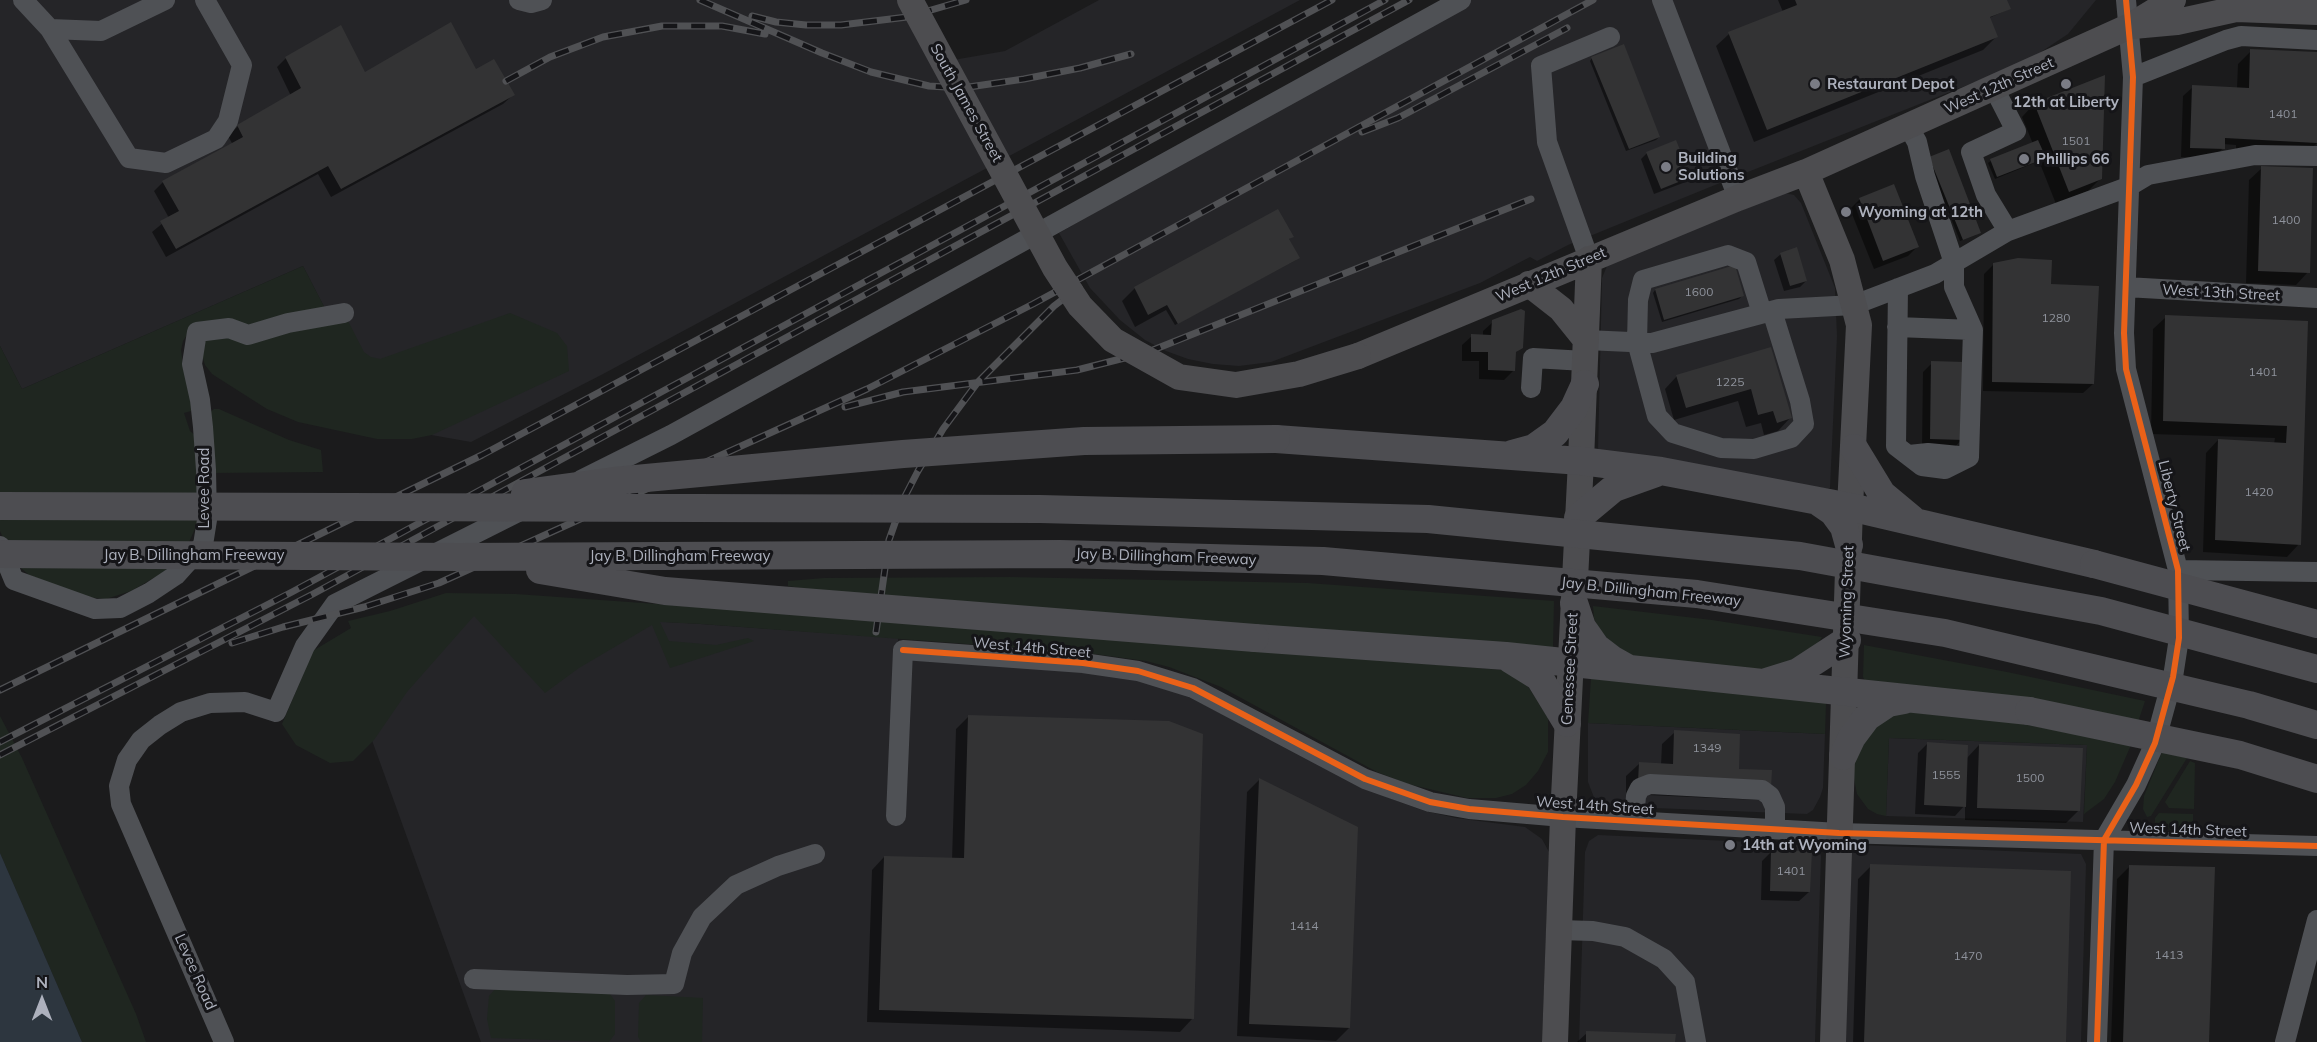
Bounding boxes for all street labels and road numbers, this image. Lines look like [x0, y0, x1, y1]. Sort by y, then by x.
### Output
street label: South James Street [926, 41, 1006, 165]
street label: West 12th Street [1941, 54, 2057, 118]
street label: West 12th Street [1493, 244, 1609, 306]
street label: West 13th Street [2162, 281, 2280, 305]
street label: Levee Road [195, 447, 213, 529]
street label: Liberty Street [2154, 458, 2194, 554]
street label: Jay B. Dillingham Freeway [1075, 545, 1257, 569]
street label: Wyoming Street [1836, 545, 1858, 659]
street label: Jay B. Dillingham Freeway [104, 546, 284, 564]
street label: Jay B. Dillingham Freeway [590, 547, 770, 565]
street label: Jay B. Dillingham Freeway [1560, 574, 1742, 610]
street label: Genessee Street [1558, 612, 1582, 726]
street label: West 14th Street [972, 634, 1092, 662]
street label: West 14th Street [1536, 793, 1654, 819]
street label: West 14th Street [2129, 819, 2247, 841]
street label: Levee Road [170, 931, 220, 1013]

